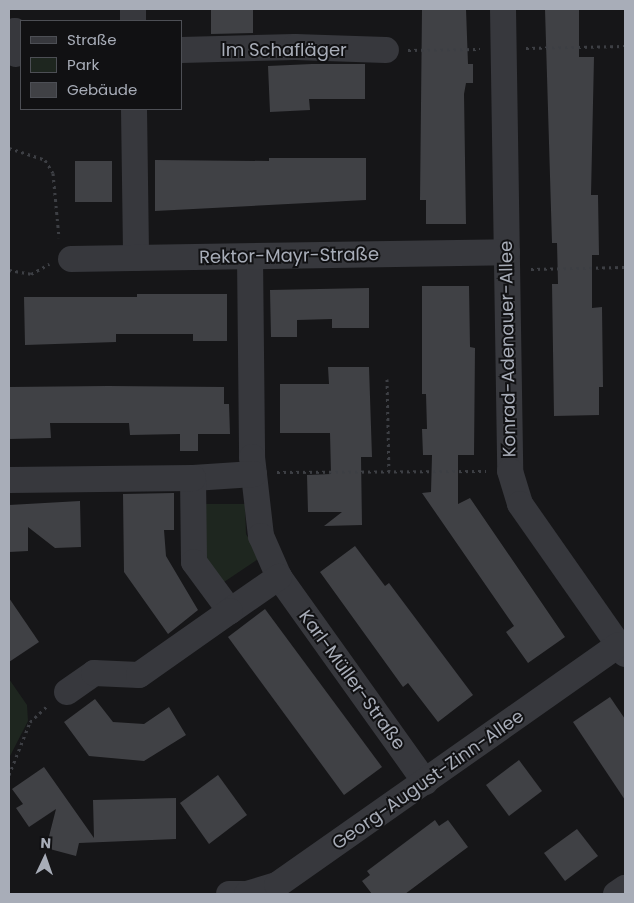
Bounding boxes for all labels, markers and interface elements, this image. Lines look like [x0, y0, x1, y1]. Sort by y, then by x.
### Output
legend [20, 20, 182, 110]
text: Straße [67, 29, 117, 50]
street label: Im Schafläger [221, 39, 347, 61]
text: Park [67, 54, 99, 75]
text: Gebäude [67, 79, 137, 100]
street label: Konrad-Adenauer-Allee [495, 241, 521, 457]
street label: Rektor-Mayr-Straße [199, 244, 379, 268]
street label: Karl-Müller-Straße [294, 606, 410, 754]
street label: Georg-August-Zinn-Allee [328, 705, 528, 855]
north arrow [20, 833, 70, 883]
text: N [40, 833, 52, 853]

